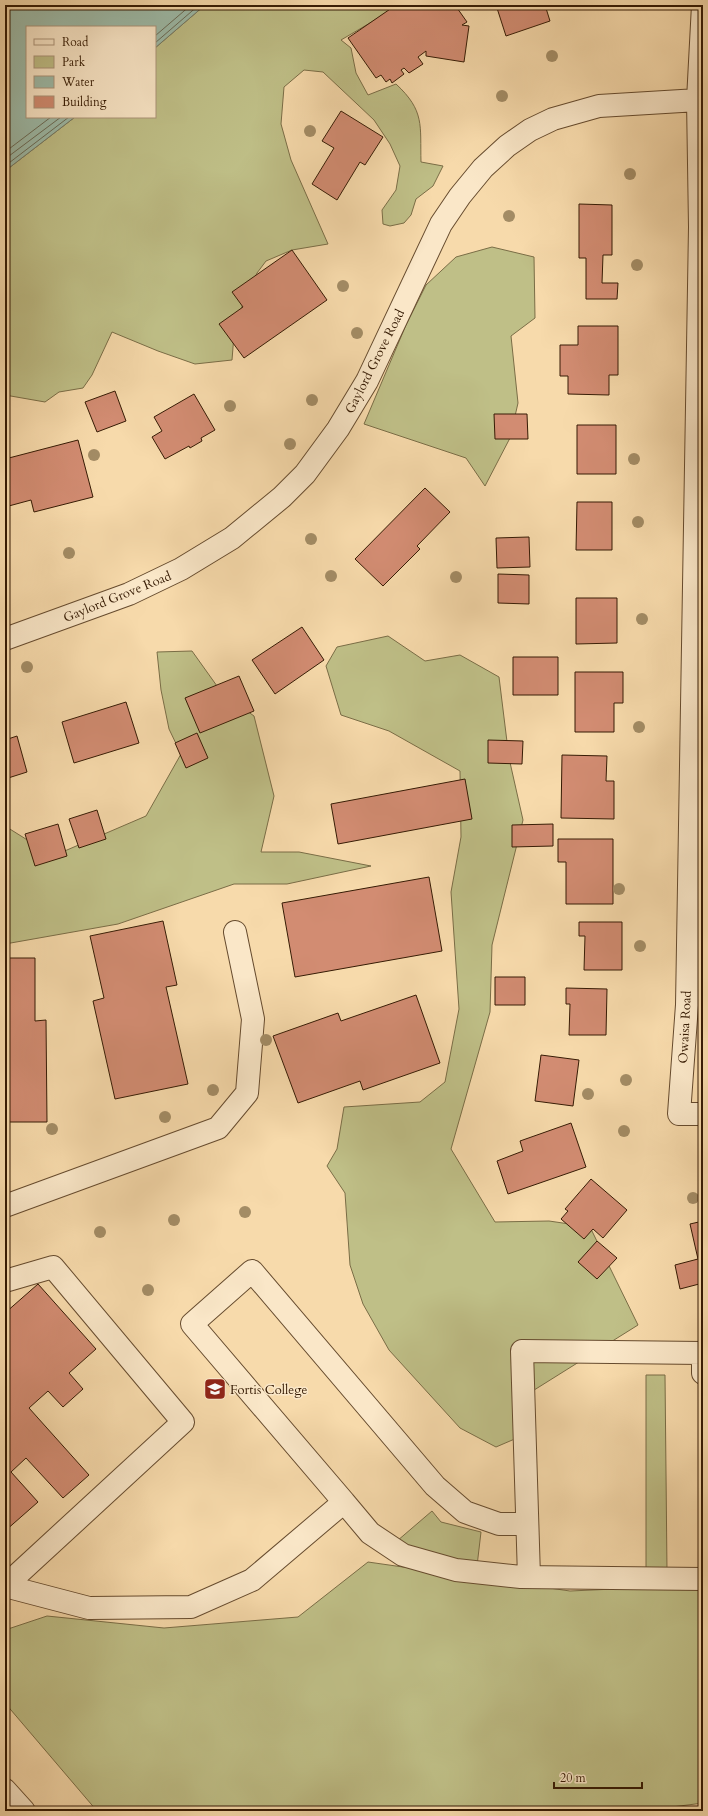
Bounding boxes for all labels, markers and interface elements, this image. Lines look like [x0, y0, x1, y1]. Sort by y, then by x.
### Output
legend [26, 26, 156, 118]
text: Road [62, 34, 89, 50]
text: Park [62, 54, 86, 70]
text: Water [61, 74, 95, 90]
text: Building [62, 94, 107, 110]
street label: Gaylord Grove Road [341, 306, 409, 417]
street label: Gaylord Grove Road [61, 567, 174, 627]
street label: Owaisa Road [674, 990, 696, 1064]
school or university icon: Fortis College [202, 1376, 228, 1402]
place label: Fortis College [230, 1381, 308, 1399]
scale bar [554, 1764, 642, 1790]
text: 20 m [560, 1770, 587, 1786]

